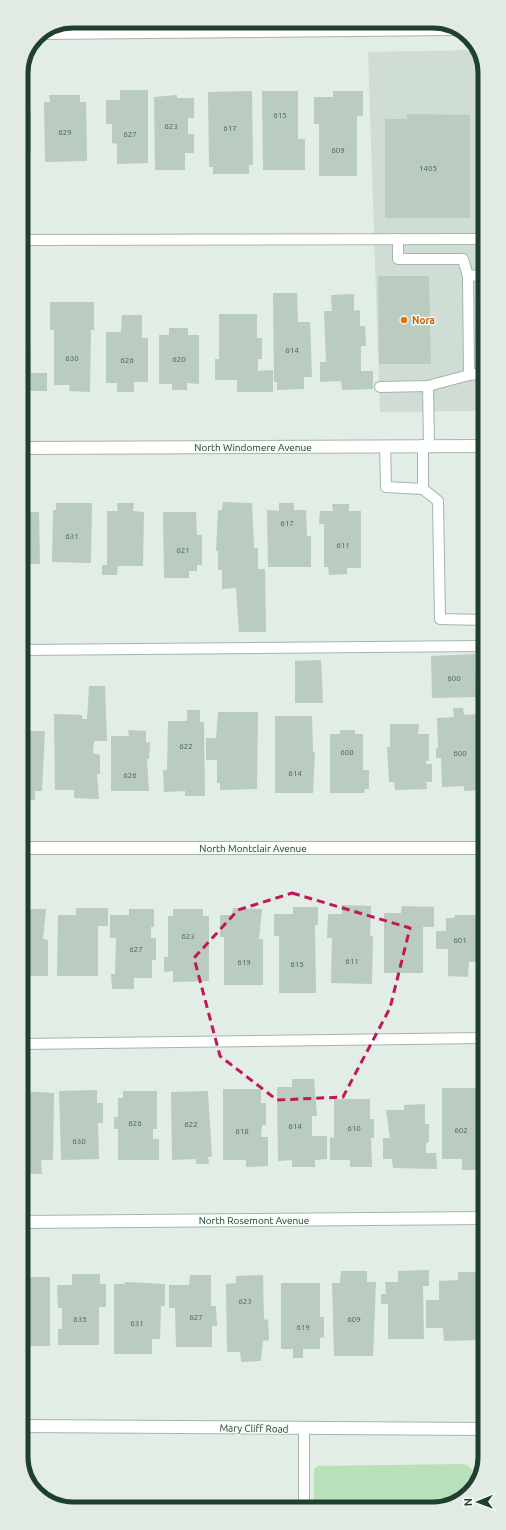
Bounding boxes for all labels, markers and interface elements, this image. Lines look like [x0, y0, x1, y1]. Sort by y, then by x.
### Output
house number: 615 [273, 111, 287, 120]
house number: 623 [164, 122, 178, 131]
house number: 617 [223, 124, 237, 133]
house number: 629 [58, 128, 72, 137]
house number: 627 [123, 130, 137, 139]
house number: 609 [331, 146, 345, 155]
house number: 1405 [419, 164, 437, 173]
marker: Nora [399, 315, 409, 325]
place label: Nora [412, 315, 435, 326]
house number: 614 [285, 346, 299, 355]
house number: 630 [65, 354, 79, 363]
house number: 620 [172, 355, 186, 364]
house number: 626 [120, 356, 134, 365]
street label: North Windomere Avenue [194, 442, 312, 453]
house number: 617 [280, 519, 294, 528]
house number: 631 [65, 532, 79, 541]
house number: 611 [336, 541, 350, 550]
house number: 621 [176, 546, 190, 555]
house number: 600 [447, 674, 461, 683]
house number: 622 [179, 742, 193, 751]
house number: 608 [340, 748, 354, 757]
house number: 600 [453, 749, 467, 758]
house number: 614 [288, 769, 302, 778]
house number: 626 [123, 771, 137, 780]
street label: North Montclair Avenue [199, 843, 307, 854]
house number: 623 [181, 932, 195, 941]
house number: 601 [453, 936, 467, 945]
house number: 627 [129, 945, 143, 954]
house number: 611 [345, 957, 359, 966]
house number: 619 [237, 958, 251, 967]
house number: 615 [290, 960, 304, 969]
house number: 626 [128, 1119, 142, 1128]
house number: 622 [184, 1120, 198, 1129]
house number: 614 [288, 1122, 302, 1131]
house number: 610 [347, 1124, 361, 1133]
house number: 602 [454, 1126, 468, 1135]
house number: 618 [235, 1127, 249, 1136]
house number: 630 [72, 1137, 86, 1146]
street label: North Rosemont Avenue [199, 1215, 309, 1226]
house number: 623 [238, 1297, 252, 1306]
house number: 627 [189, 1313, 203, 1322]
house number: 635 [73, 1315, 87, 1324]
house number: 609 [347, 1315, 361, 1324]
house number: 631 [130, 1319, 144, 1328]
house number: 619 [296, 1323, 310, 1332]
street label: Mary Cliff Road [219, 1422, 289, 1435]
north arrow [458, 1482, 498, 1522]
text: N [462, 1498, 474, 1506]

